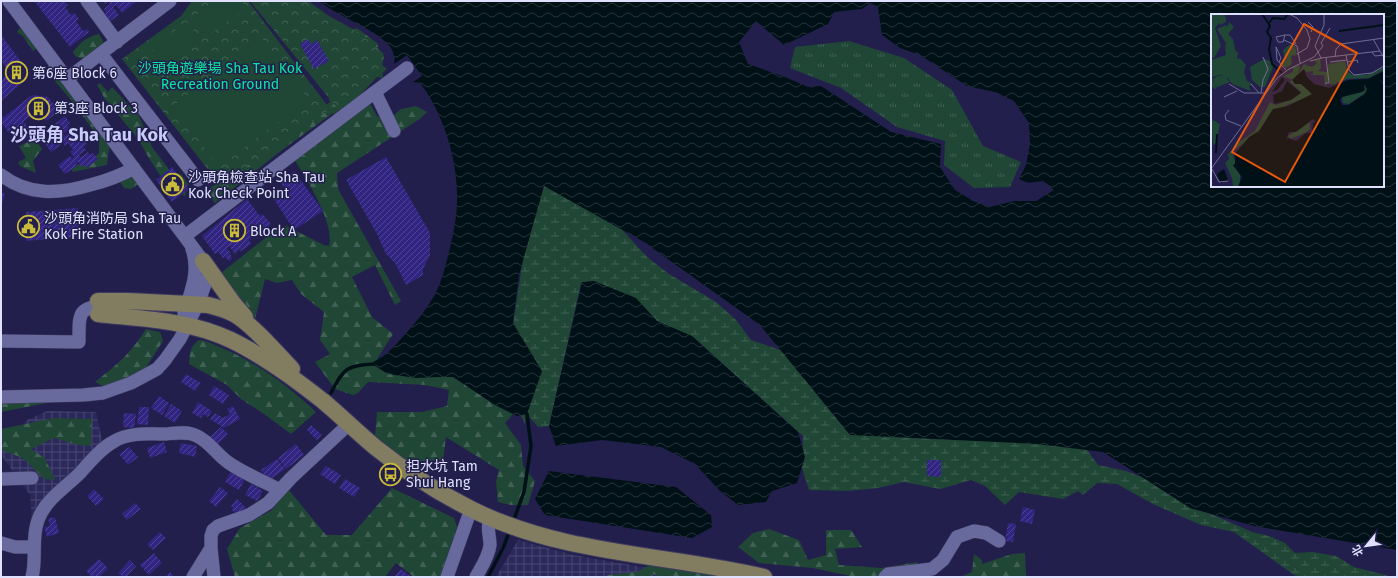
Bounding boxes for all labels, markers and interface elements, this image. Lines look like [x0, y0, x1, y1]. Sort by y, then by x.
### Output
inset map [1211, 14, 1384, 187]
building icon: 第6座 Block 6 [4, 60, 30, 86]
park label: 沙頭角遊樂場 Sha Tau Kok Recreation Ground [138, 60, 303, 93]
place label: 第6座 Block 6 [32, 65, 117, 82]
building icon: 第3座 Block 3 [26, 95, 52, 121]
place label: 第3座 Block 3 [54, 100, 138, 117]
district label: 沙頭角 Sha Tau Kok [10, 124, 169, 146]
place label: 沙頭角檢查站 Sha Tau Kok Check Point [188, 169, 325, 202]
public building icon: 沙頭角檢查站 Sha Tau Kok Check Point [159, 172, 185, 198]
place label: 沙頭角消防局 Sha Tau Kok Fire Station [44, 210, 181, 243]
public building icon: 沙頭角消防局 Sha Tau Kok Fire Station [16, 213, 42, 239]
building icon: Block A [221, 218, 247, 244]
place label: Block A [250, 223, 296, 240]
place label: 担水坑 Tam Shui Hang [406, 458, 478, 491]
bus stop icon: 担水坑 Tam Shui Hang [377, 461, 403, 487]
north arrow [1346, 526, 1386, 566]
text: 北 [1349, 543, 1366, 559]

